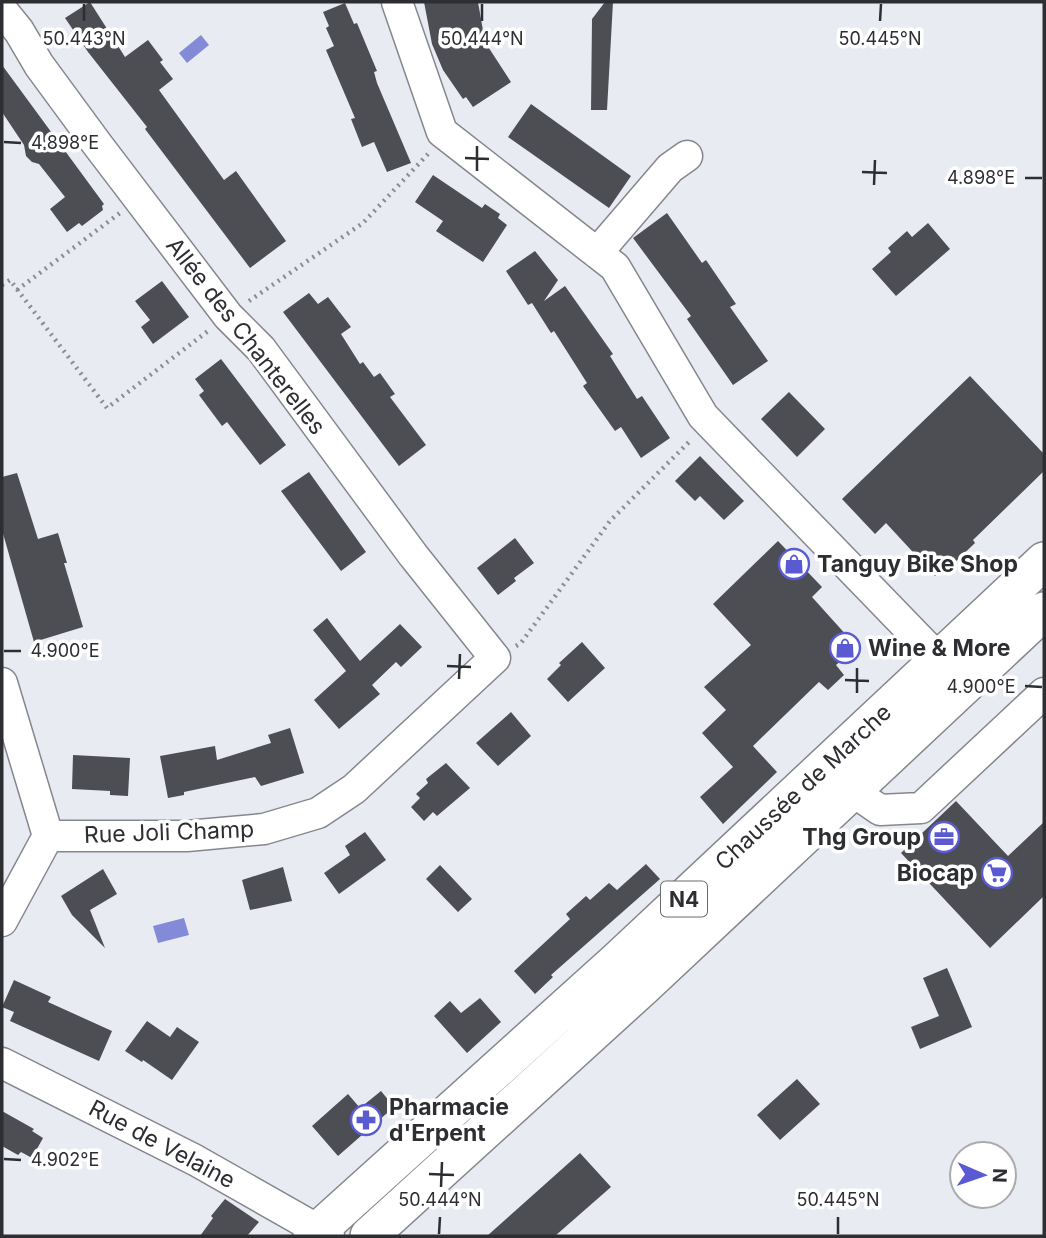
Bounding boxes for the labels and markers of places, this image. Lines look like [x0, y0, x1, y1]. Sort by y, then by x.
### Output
shop icon: Tanguy Bike Shop [777, 547, 811, 581]
place label: Tanguy Bike Shop [817, 550, 1018, 578]
shop icon: Wine & More [828, 631, 862, 665]
place label: Wine & More [868, 634, 1011, 662]
office icon: Thg Group [927, 820, 961, 854]
place label: Thg Group [802, 823, 921, 851]
supermarket icon: Biocap [980, 856, 1014, 890]
place label: Biocap [897, 859, 974, 887]
place label: Pharmacie d'Erpent [389, 1093, 509, 1147]
pharmacy icon: Pharmacie d'Erpent [349, 1103, 383, 1137]

